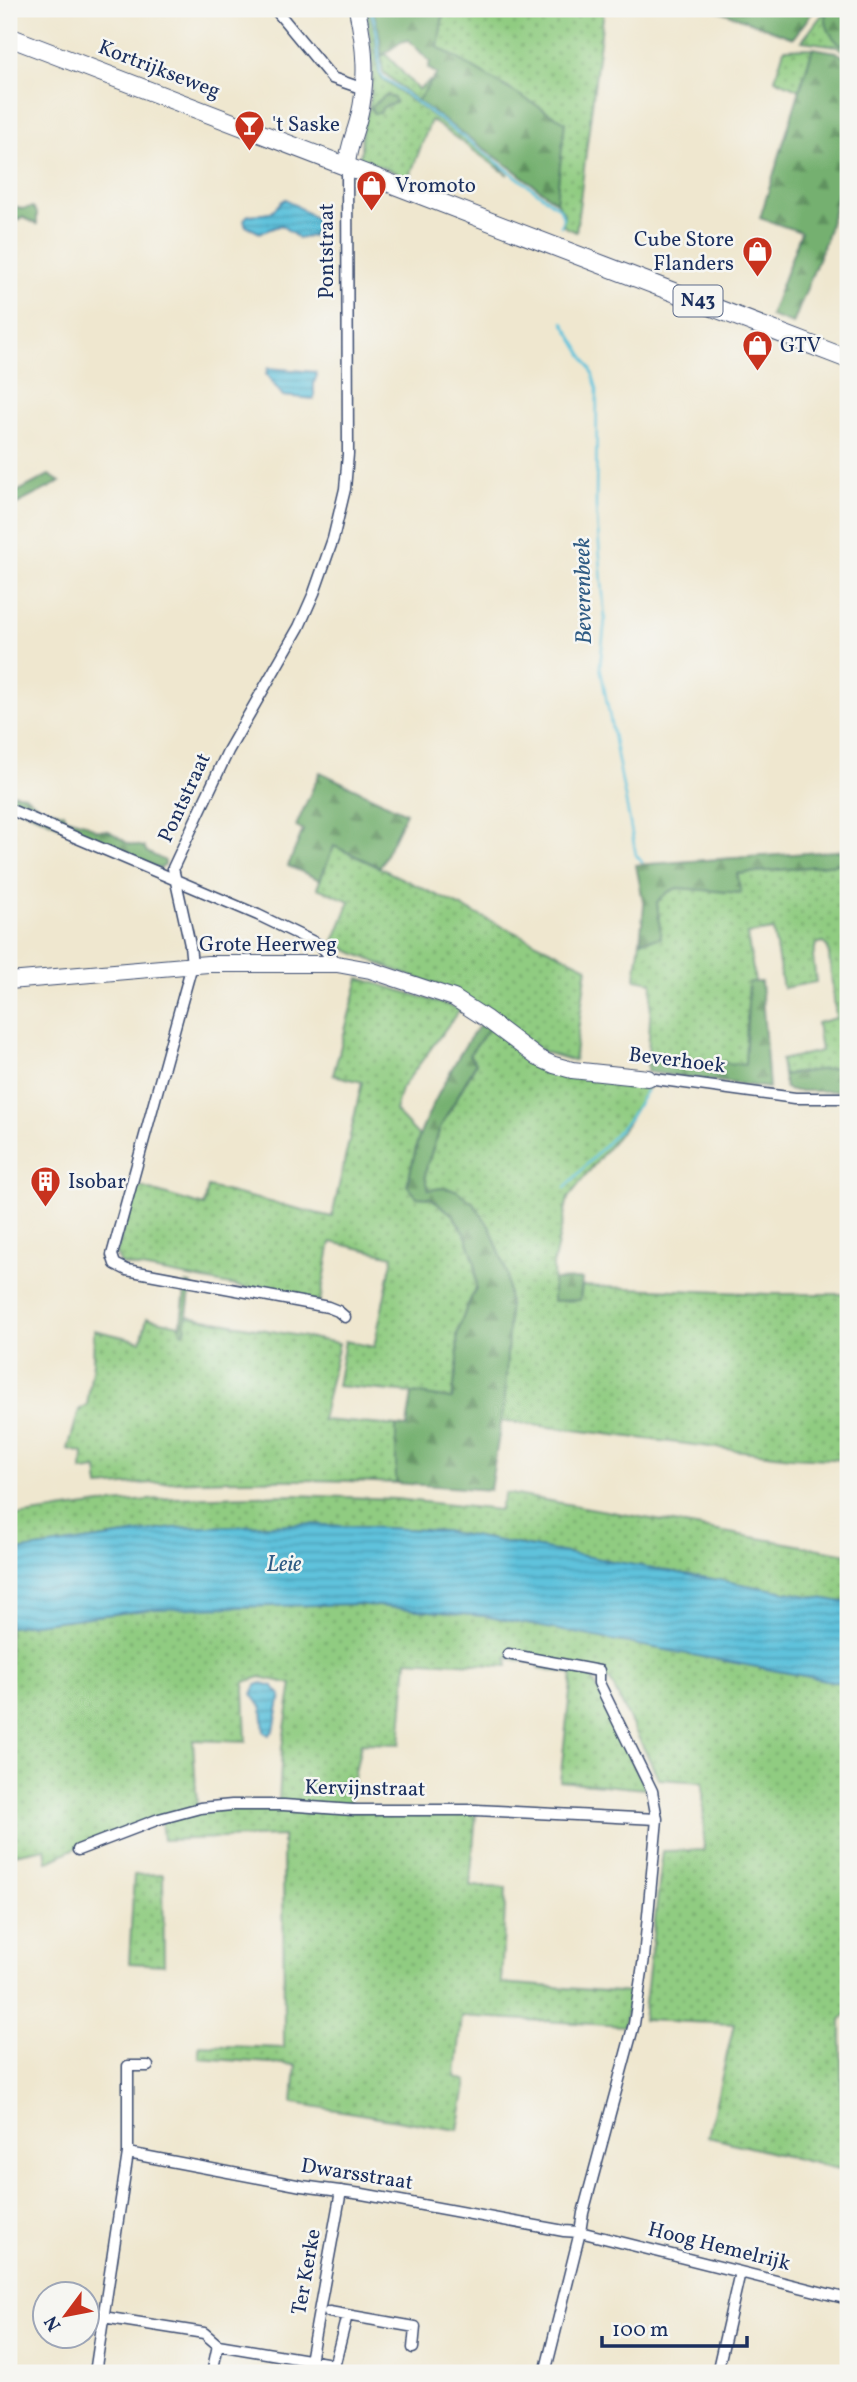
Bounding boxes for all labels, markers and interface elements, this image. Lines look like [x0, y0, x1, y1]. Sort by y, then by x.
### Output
street label: Kortrijkseweg [94, 33, 224, 107]
bar icon: 't Saske [232, 108, 266, 152]
place label: 't Saske [272, 111, 340, 140]
shop icon: Vromoto [355, 169, 389, 213]
place label: Vromoto [395, 172, 476, 201]
street label: Pontstraat [313, 203, 342, 299]
place label: Cube Store Flanders [634, 226, 734, 279]
shop icon: Cube Store Flanders [740, 235, 774, 279]
road number: N43 [674, 286, 722, 316]
shop icon: GTV [740, 329, 774, 373]
place label: GTV [780, 332, 821, 361]
water label: Beverenbeek [567, 537, 601, 645]
street label: Pontstraat [152, 748, 218, 848]
street label: Grote Heerweg [199, 931, 337, 960]
street label: Beverhoek [627, 1041, 728, 1081]
building icon: Isobar [28, 1165, 62, 1209]
place label: Isobar [68, 1168, 126, 1197]
water label: Leie [266, 1549, 302, 1581]
street label: Kervijnstraat [304, 1773, 426, 1805]
street label: Dwarsstraat [299, 2152, 415, 2198]
street label: Hoog Hemelrijk [645, 2215, 794, 2279]
street label: Ter Kerke [285, 2227, 329, 2317]
north arrow [32, 2280, 102, 2350]
scale bar [602, 2305, 747, 2349]
text: N [38, 2310, 68, 2336]
text: 100 m [612, 2316, 669, 2345]

